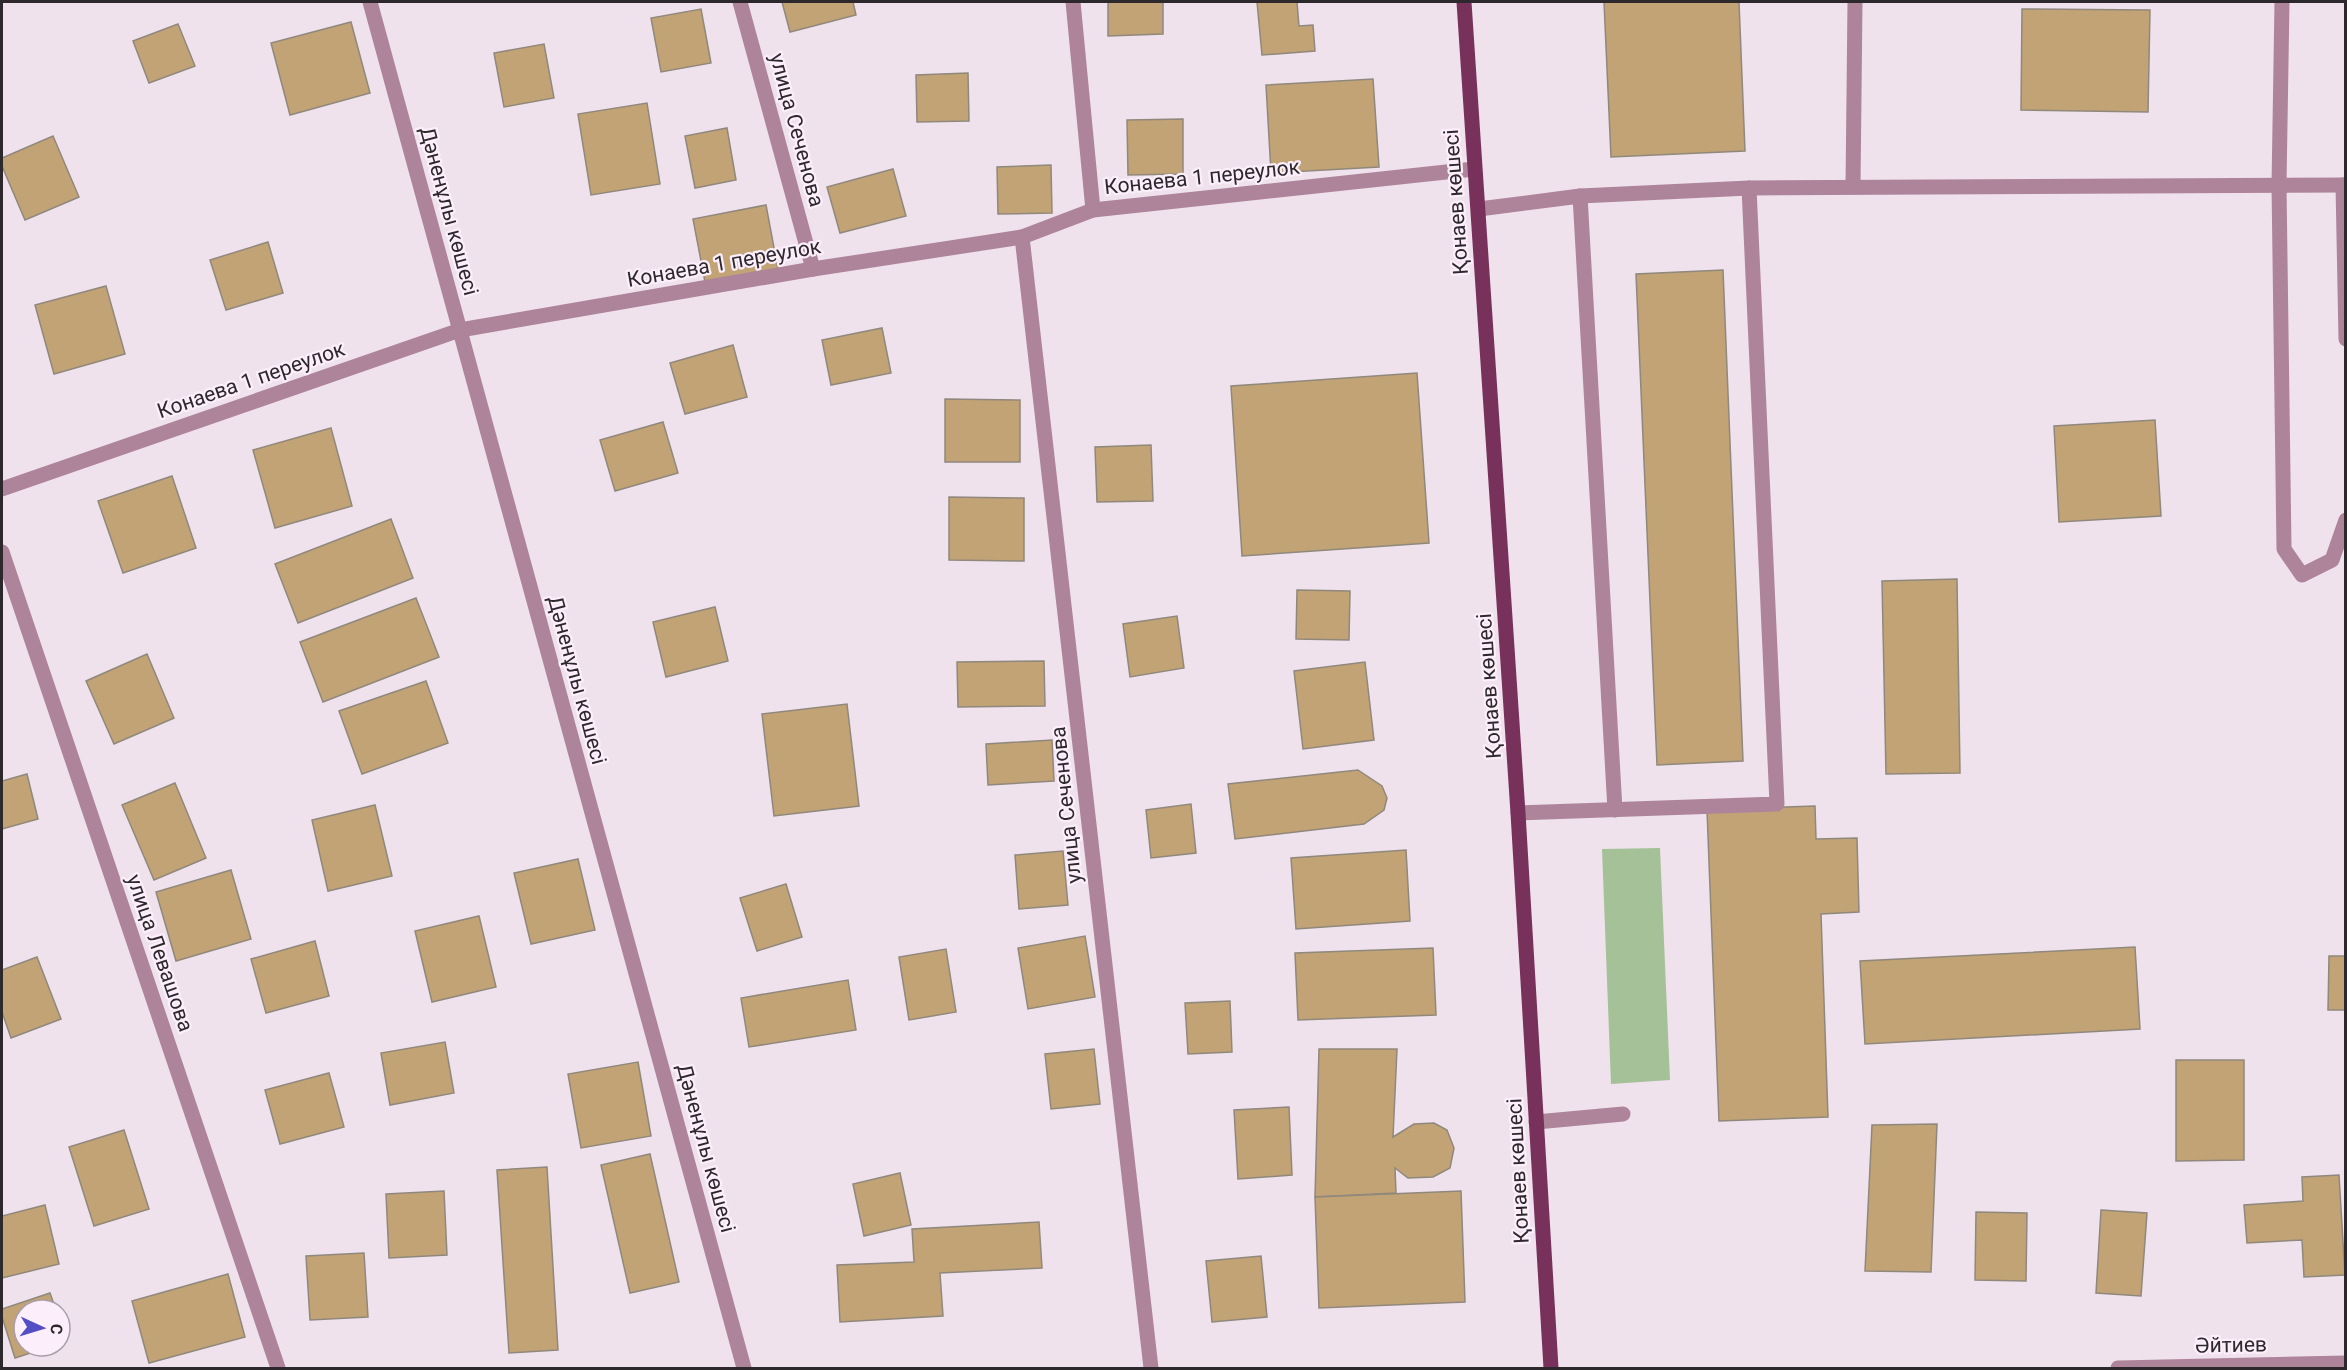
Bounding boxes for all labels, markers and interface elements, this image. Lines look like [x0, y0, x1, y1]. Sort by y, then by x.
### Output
street label: улица Сеченова [765, 51, 829, 209]
street label: Дәненұлы көшесі [415, 124, 483, 298]
street label: Қонаев көшесі [1439, 129, 1473, 275]
street label: Конаева 1 переулок [1103, 155, 1302, 199]
street label: Конаева 1 переулок [625, 234, 824, 292]
street label: Конаева 1 переулок [154, 336, 348, 423]
street label: Дәненұлы көшесі [543, 593, 611, 767]
street label: Қонаев көшесі [1472, 613, 1506, 759]
street label: улица Сеченова [1046, 725, 1086, 885]
street label: улица Левашова [122, 871, 198, 1035]
street label: Дәненұлы көшесі [672, 1061, 740, 1235]
street label: Қонаев көшесі [1502, 1098, 1534, 1244]
north arrow [12, 1298, 72, 1358]
text: С [47, 1323, 66, 1335]
street label: Әйтиев [2195, 1332, 2267, 1358]

